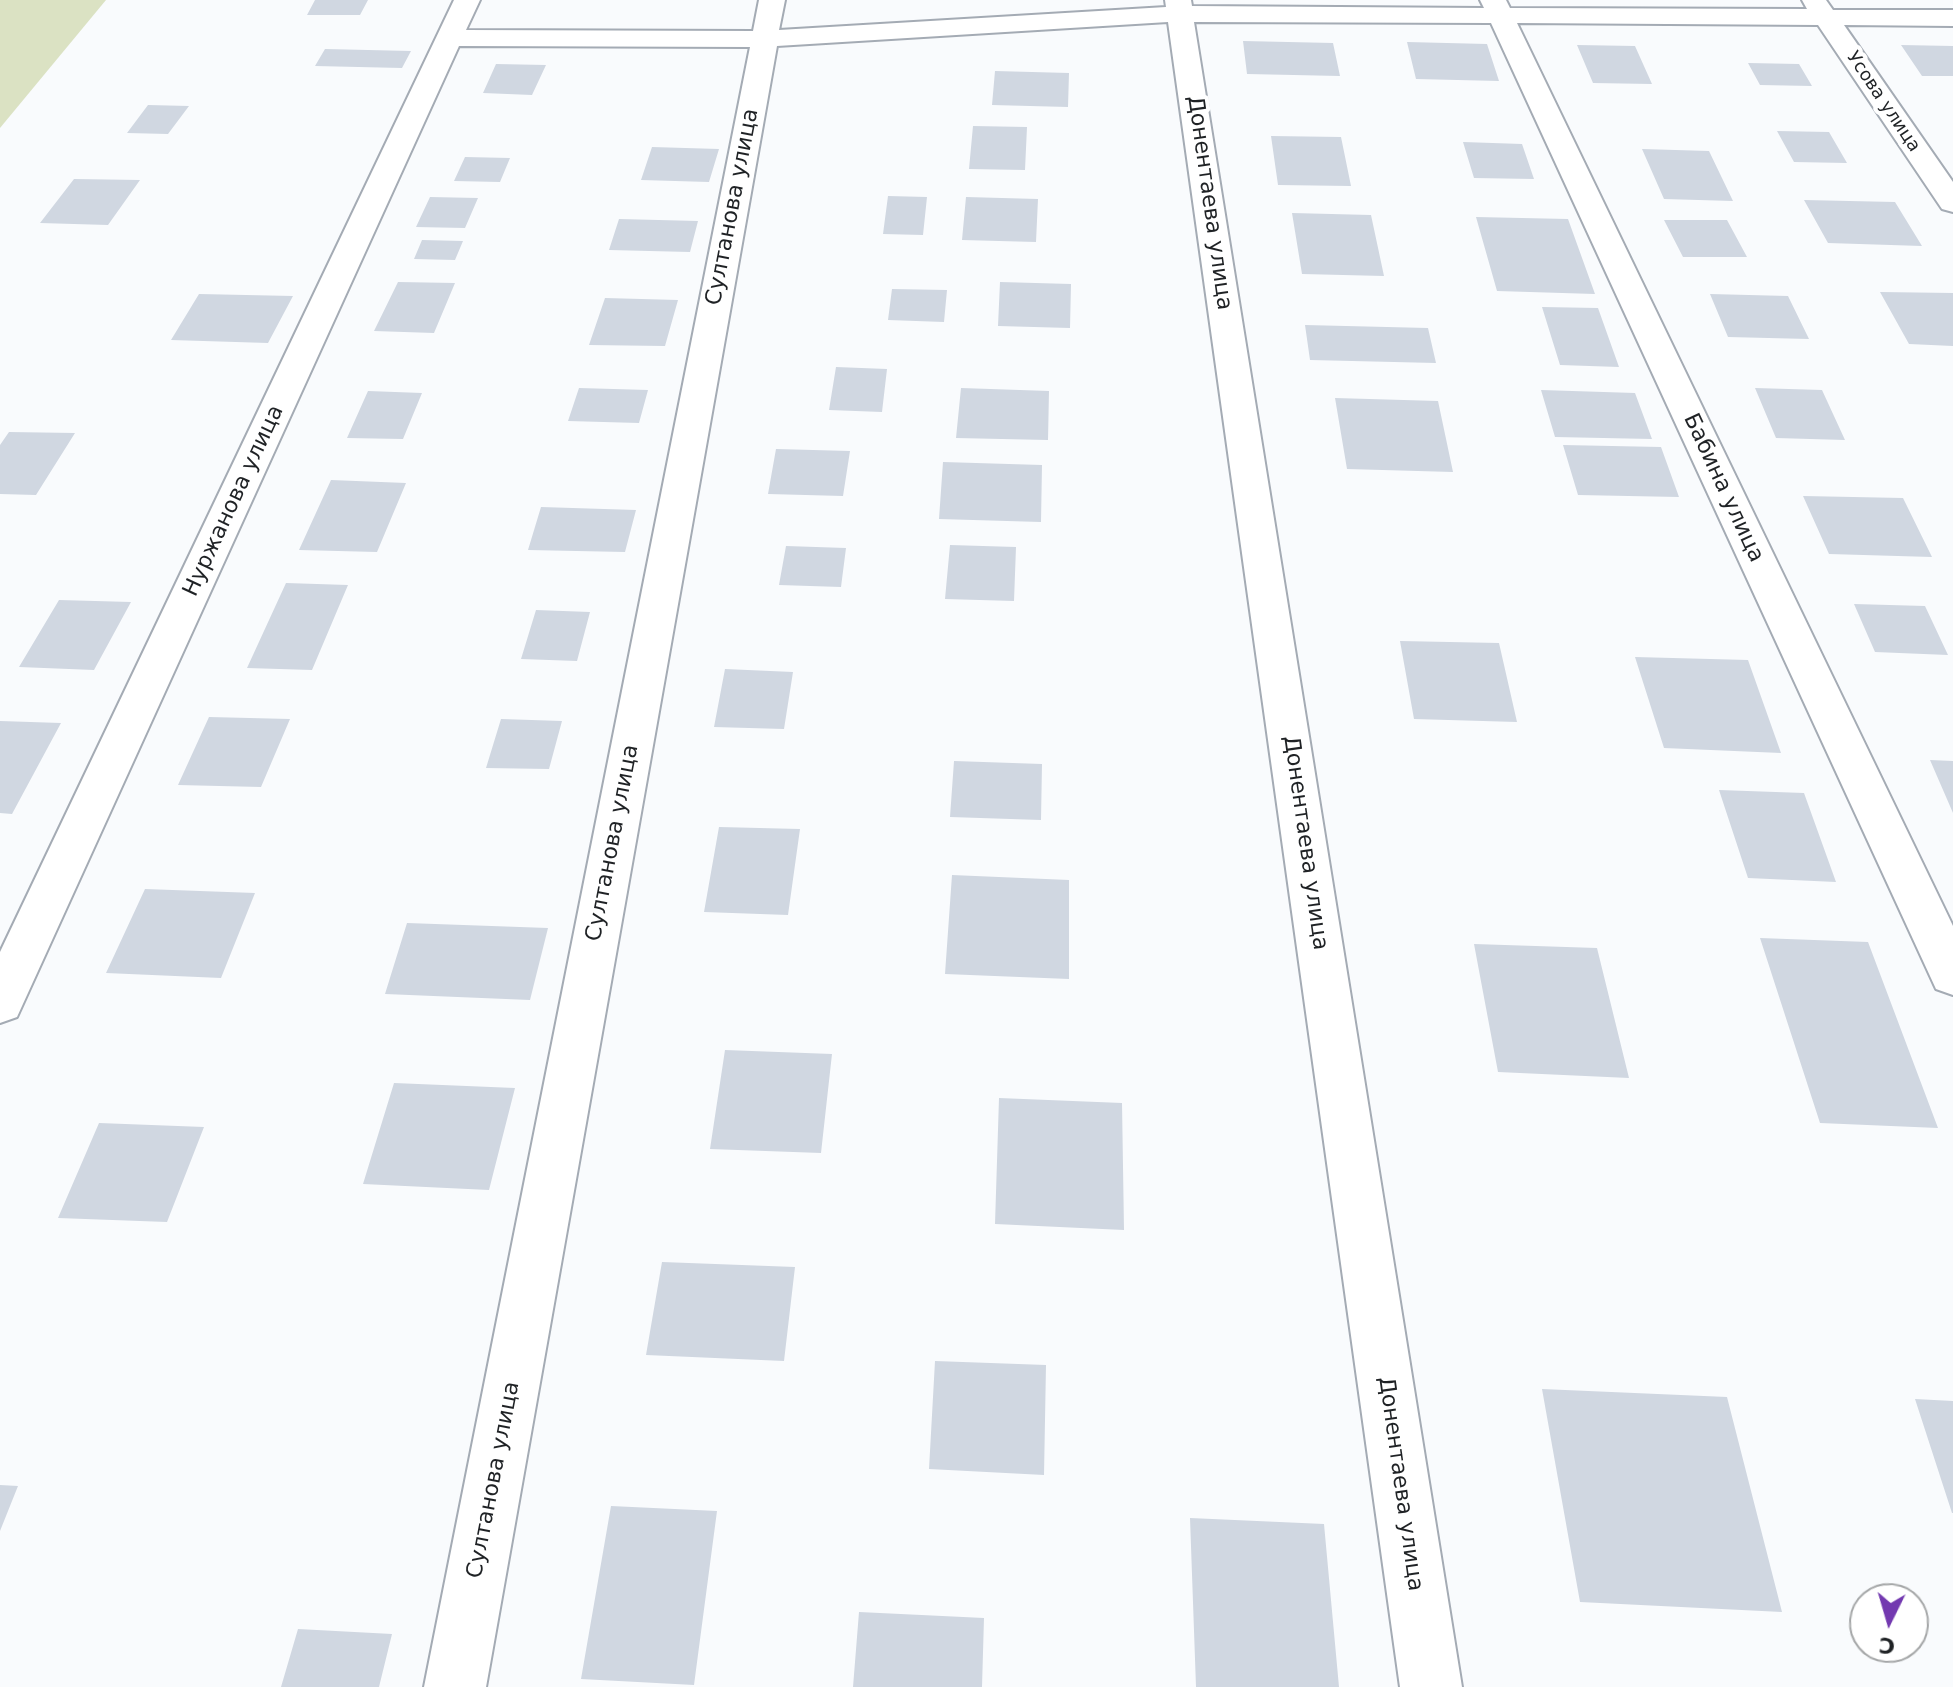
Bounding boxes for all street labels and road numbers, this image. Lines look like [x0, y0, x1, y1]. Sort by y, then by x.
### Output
street label: Усова улица [1842, 48, 1924, 156]
street label: Донентаева улица [1181, 94, 1237, 312]
street label: Султанова улица [701, 106, 765, 308]
street label: Нуржанова улица [178, 401, 290, 601]
street label: Бабина улица [1677, 409, 1769, 567]
street label: Донентаева улица [1277, 734, 1333, 952]
street label: Султанова улица [581, 742, 645, 944]
street label: Донентаева улица [1372, 1375, 1428, 1593]
street label: Султанова улица [462, 1379, 526, 1581]

